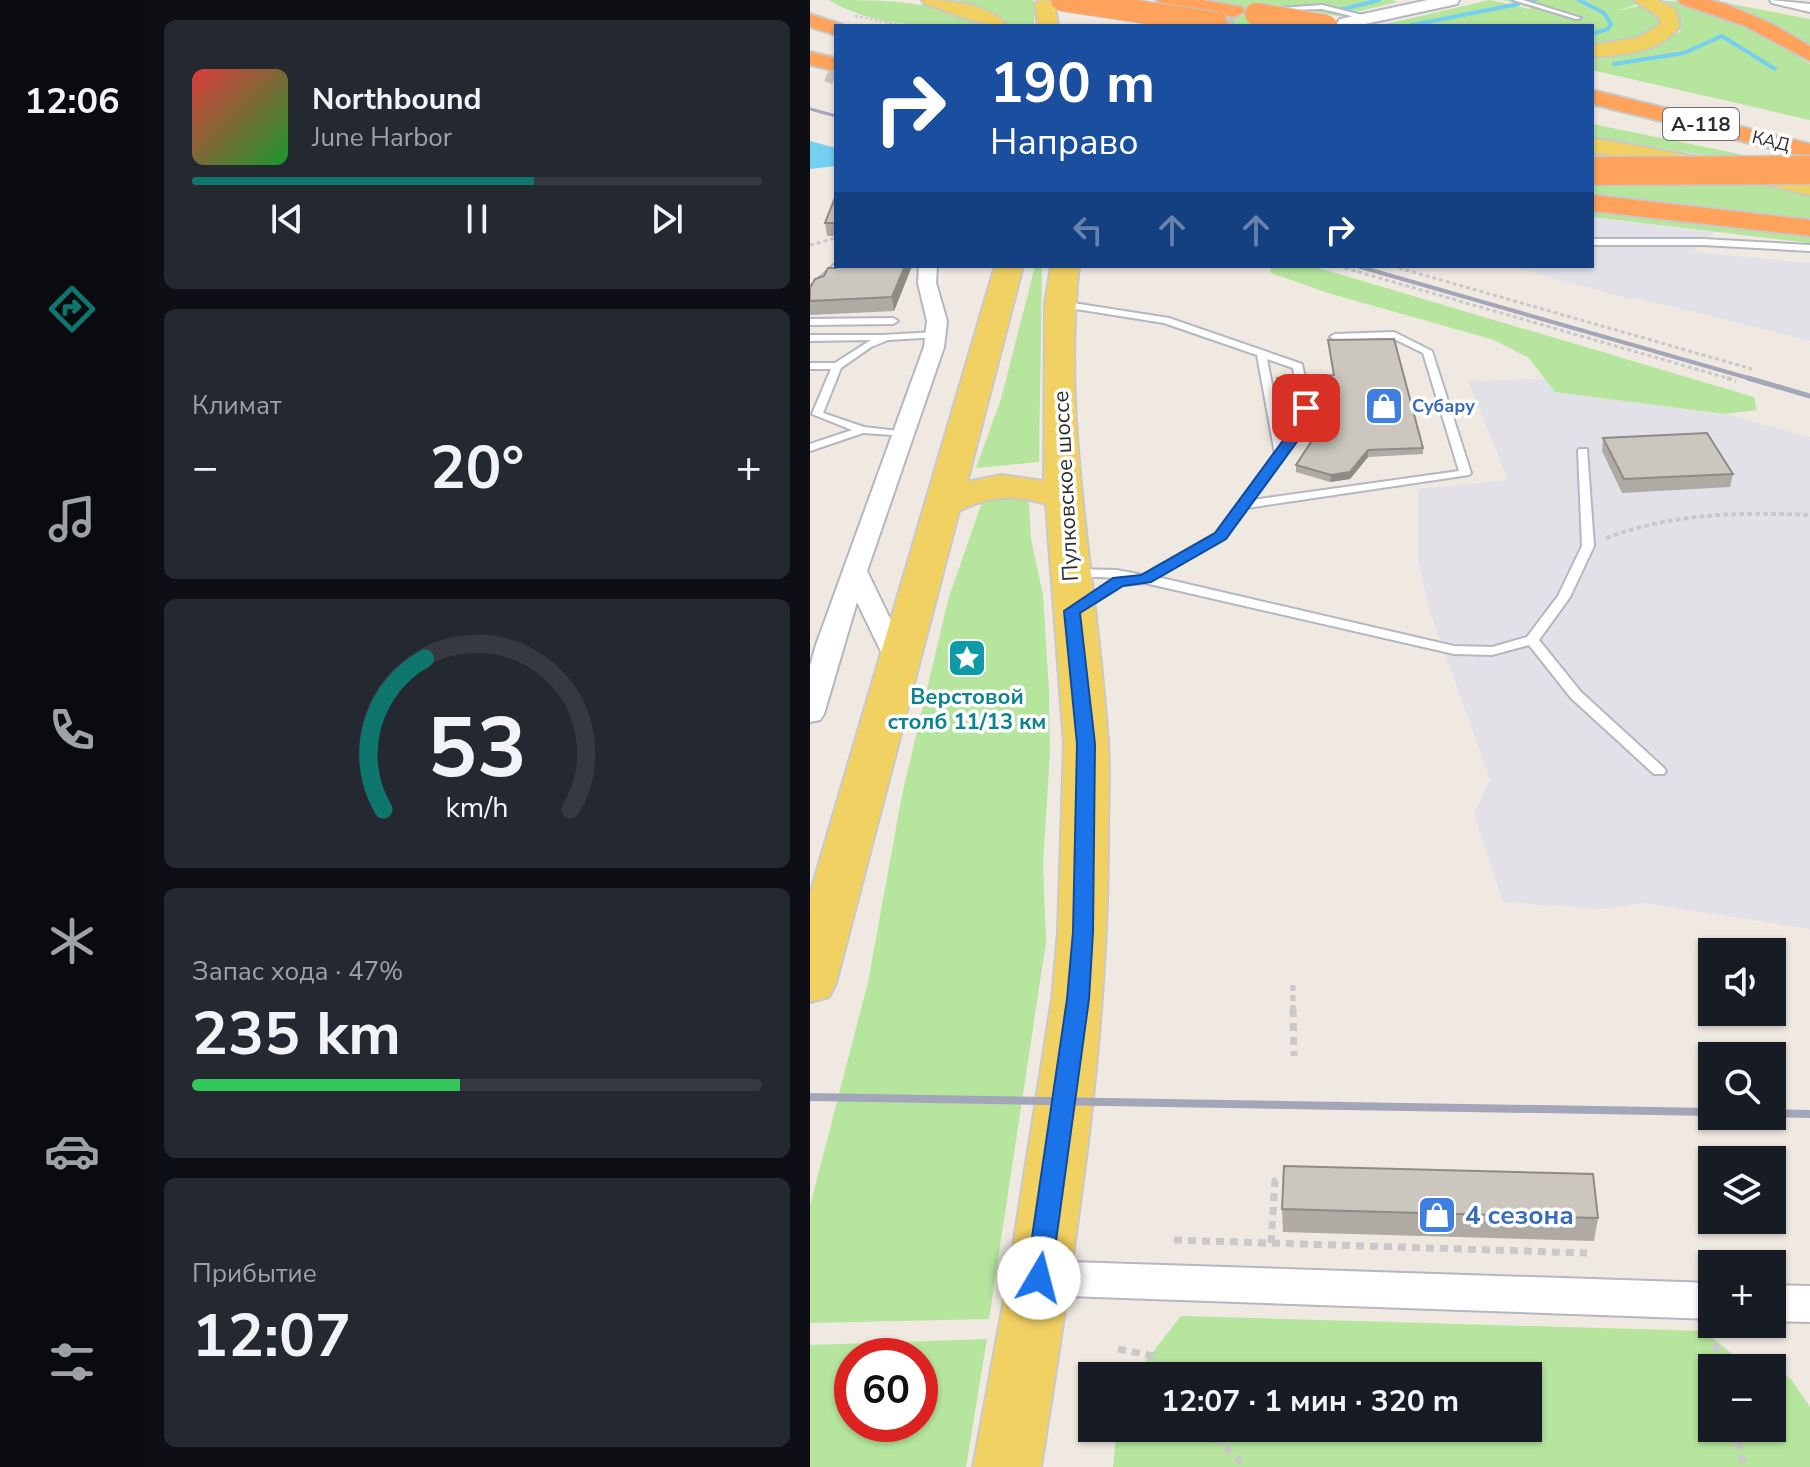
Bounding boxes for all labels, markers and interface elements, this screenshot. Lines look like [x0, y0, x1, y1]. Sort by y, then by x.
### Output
text: 190 m [990, 45, 1155, 122]
icon: right [858, 56, 962, 160]
text: 12:06 [24, 77, 120, 126]
text: Northbound [312, 79, 482, 120]
road number: А-118 [1663, 108, 1739, 140]
text: Направо [990, 118, 1139, 167]
text: June Harbor [312, 120, 452, 155]
street label: КАД [1749, 125, 1793, 157]
icon: previous [265, 197, 309, 241]
icon: pause [455, 197, 499, 241]
icon: next [645, 197, 689, 241]
icon: left [1066, 208, 1110, 252]
icon: ahead [1150, 208, 1194, 252]
icon: ahead [1234, 208, 1278, 252]
icon: right [1318, 208, 1362, 252]
icon: directions [44, 281, 100, 337]
pin [1272, 374, 1340, 442]
shop icon: Субару [1363, 385, 1405, 427]
icon: arrive [1284, 386, 1328, 430]
text: Климат [192, 388, 281, 423]
street label: Пулковское шоссе [1046, 390, 1086, 582]
place label: Субару [1412, 394, 1475, 418]
text: 20° [430, 427, 524, 509]
text: − [192, 438, 218, 498]
text: + [736, 438, 762, 498]
icon: music [44, 491, 100, 547]
place icon: Верстовой столб 11/13 км [946, 637, 988, 679]
place label: Верстовой столб 11/13 км [888, 682, 1046, 737]
text: 53 [427, 691, 527, 804]
icon: phone [44, 702, 100, 758]
text: km/h [446, 788, 508, 827]
icon: climate [44, 913, 100, 969]
map controls [1698, 938, 1786, 1442]
button: sound [1698, 938, 1786, 1026]
text: Запас хода · 47% [192, 954, 403, 989]
text: 235 km [192, 993, 401, 1075]
button: search [1698, 1042, 1786, 1130]
icon: car [44, 1123, 100, 1179]
button: layers [1698, 1146, 1786, 1234]
shop icon: 4 сезона [1416, 1194, 1458, 1236]
place label: 4 сезона [1465, 1198, 1574, 1233]
position arrow [997, 1236, 1081, 1320]
button: + [1698, 1250, 1786, 1338]
text: Прибытие [192, 1256, 317, 1291]
text: 12:07 [192, 1295, 351, 1377]
icon: filters [44, 1334, 100, 1390]
speed limit sign: 60 [834, 1338, 938, 1442]
button: − [1698, 1354, 1786, 1442]
text: 12:07 · 1 мин · 320 m [1161, 1381, 1459, 1422]

